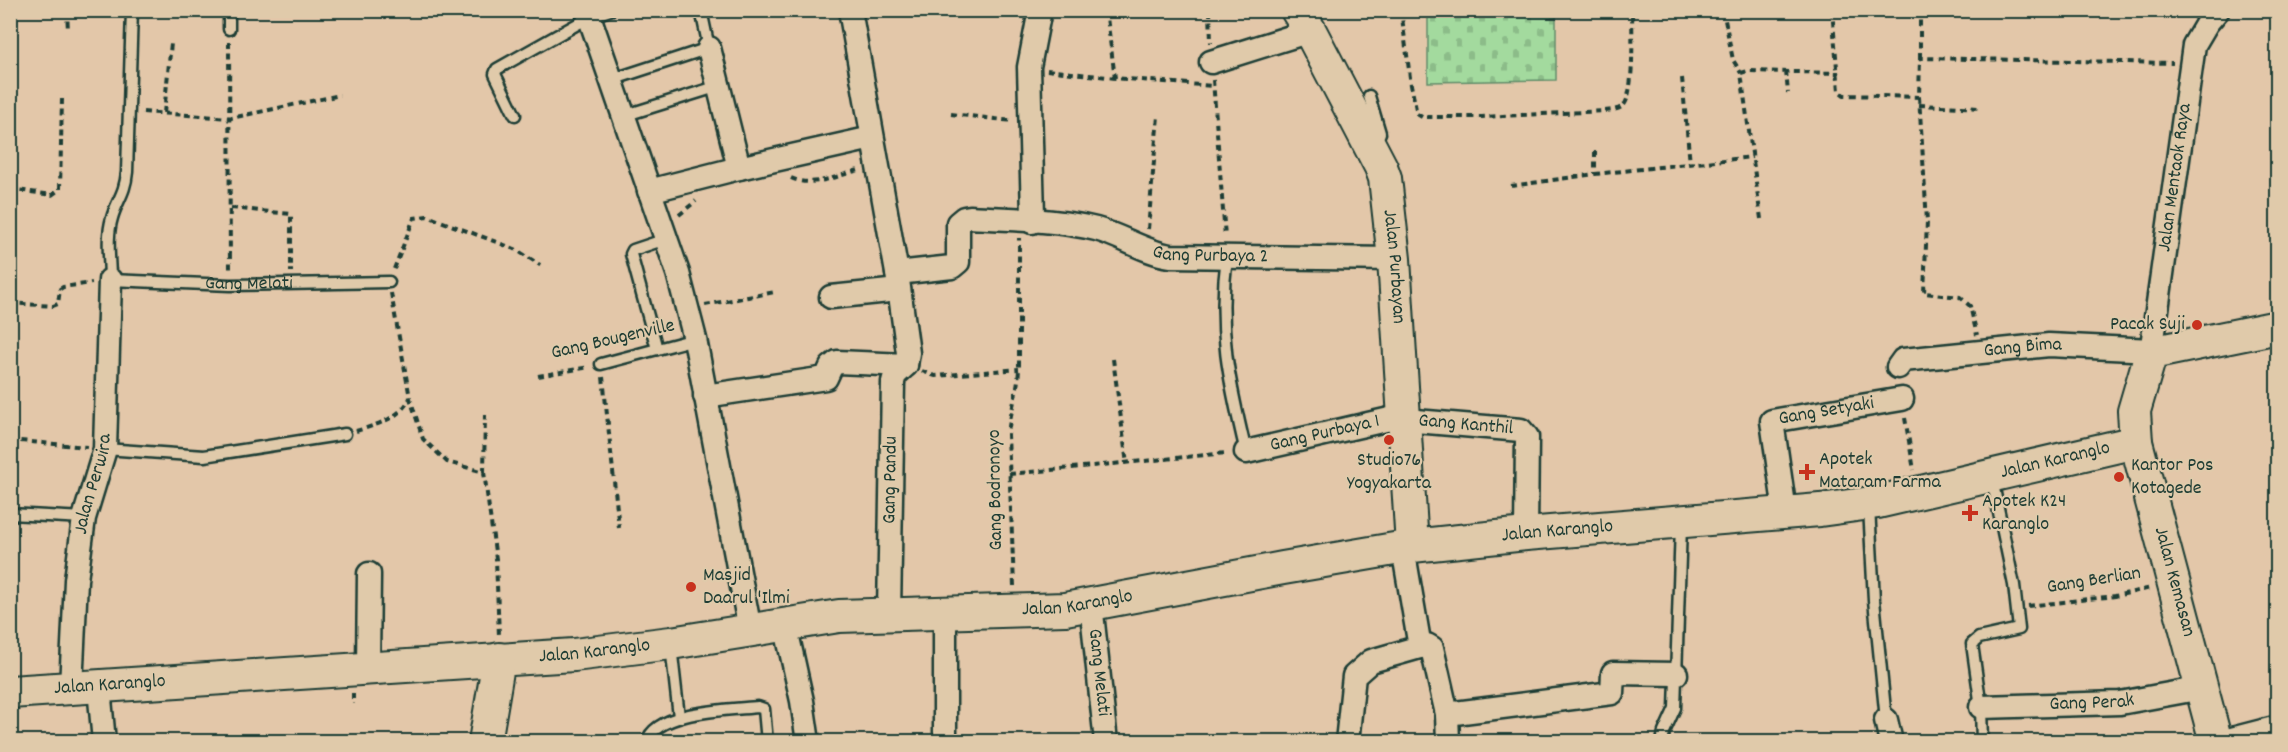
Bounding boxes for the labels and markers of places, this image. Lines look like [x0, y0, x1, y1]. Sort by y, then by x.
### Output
place label: Pacak Suji [2110, 311, 2185, 339]
marker: Pacak Suji [2190, 318, 2204, 332]
marker: Studio76 Yogyakarta [1382, 433, 1396, 447]
place label: Apotek Mataram Farma [1819, 446, 1941, 497]
place label: Studio76 Yogyakarta [1347, 447, 1432, 498]
place label: Kantor Pos Kotagede [2131, 452, 2214, 503]
marker: Apotek Mataram Farma [1800, 465, 1814, 479]
marker: Kantor Pos Kotagede [2112, 470, 2126, 484]
place label: Apotek K24 Karanglo [1982, 488, 2066, 539]
marker: Apotek K24 Karanglo [1963, 506, 1977, 520]
place label: Masjid Daarul 'Ilmi [703, 562, 790, 613]
marker: Masjid Daarul 'Ilmi [684, 580, 698, 594]

